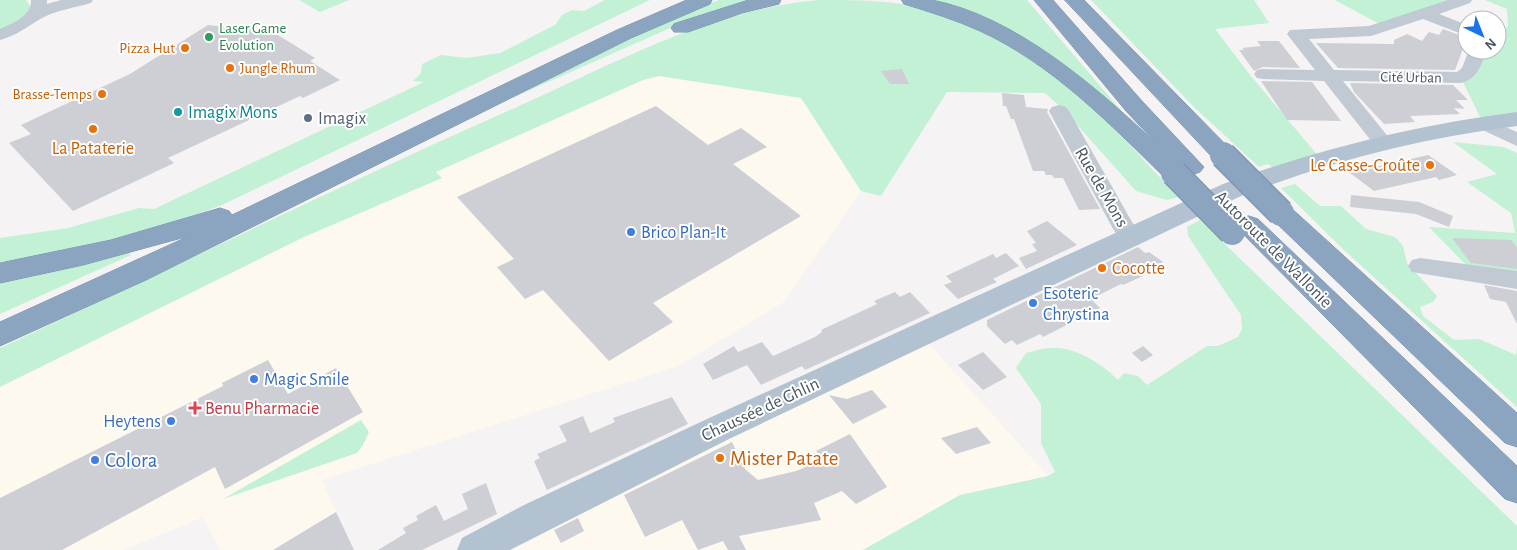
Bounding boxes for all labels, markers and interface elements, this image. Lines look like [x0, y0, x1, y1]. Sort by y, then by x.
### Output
north arrow [1457, 10, 1507, 60]
place label: Laser Game Evolution [219, 21, 287, 53]
marker: Laser Game Evolution [203, 31, 215, 43]
text: N [1482, 35, 1499, 52]
place label: Pizza Hut [119, 41, 175, 56]
marker: Pizza Hut [179, 42, 191, 54]
place label: Jungle Rhum [240, 61, 316, 76]
marker: Jungle Rhum [224, 62, 236, 74]
street label: Cité Urban [1380, 69, 1442, 86]
place label: Brasse-Temps [12, 87, 92, 102]
marker: Brasse-Temps [96, 88, 108, 100]
place label: Imagix Mons [188, 104, 278, 122]
marker: Imagix Mons [172, 106, 184, 118]
place label: Imagix [318, 110, 366, 128]
marker: Imagix [302, 112, 314, 124]
marker: La Pataterie [87, 123, 99, 135]
place label: La Pataterie [52, 140, 134, 158]
street label: Rue de Mons [1071, 144, 1131, 231]
place label: Le Casse-Croûte [1310, 157, 1420, 175]
marker: Le Casse-Croûte [1424, 159, 1436, 171]
street label: Autoroute de Wallonie [1211, 188, 1335, 312]
place label: Brico Plan-It [641, 224, 726, 242]
marker: Brico Plan-It [625, 226, 637, 238]
place label: Cocotte [1112, 260, 1165, 278]
marker: Cocotte [1096, 262, 1108, 274]
place label: Esoteric Chrystina [1043, 285, 1110, 324]
marker: Esoteric Chrystina [1027, 297, 1039, 309]
place label: Magic Smile [264, 371, 349, 389]
marker: Magic Smile [248, 373, 260, 385]
street label: Chaussée de Ghlin [699, 375, 822, 445]
place label: Benu Pharmacie [205, 400, 319, 418]
marker: Benu Pharmacie [189, 402, 201, 414]
place label: Heytens [103, 413, 161, 431]
marker: Heytens [165, 415, 177, 427]
place label: Mister Patate [730, 448, 838, 469]
place label: Colora [105, 450, 158, 471]
marker: Mister Patate [714, 452, 726, 464]
marker: Colora [89, 454, 101, 466]

